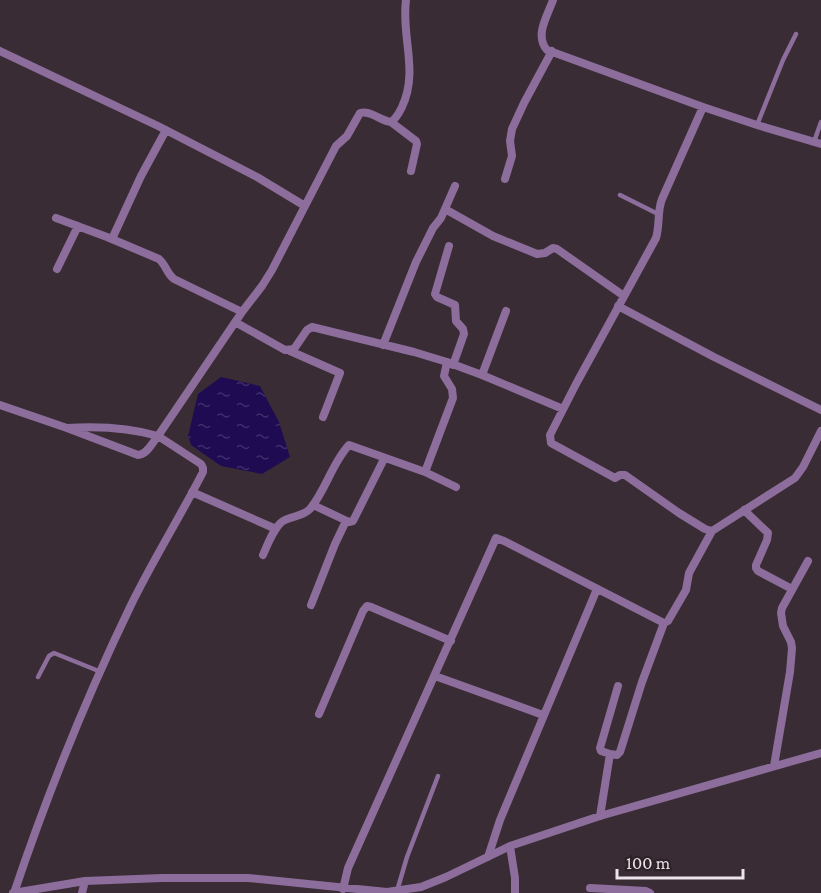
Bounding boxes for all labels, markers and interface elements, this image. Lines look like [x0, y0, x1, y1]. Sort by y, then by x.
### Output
scale bar [617, 842, 743, 880]
text: 100 m [626, 853, 671, 873]

